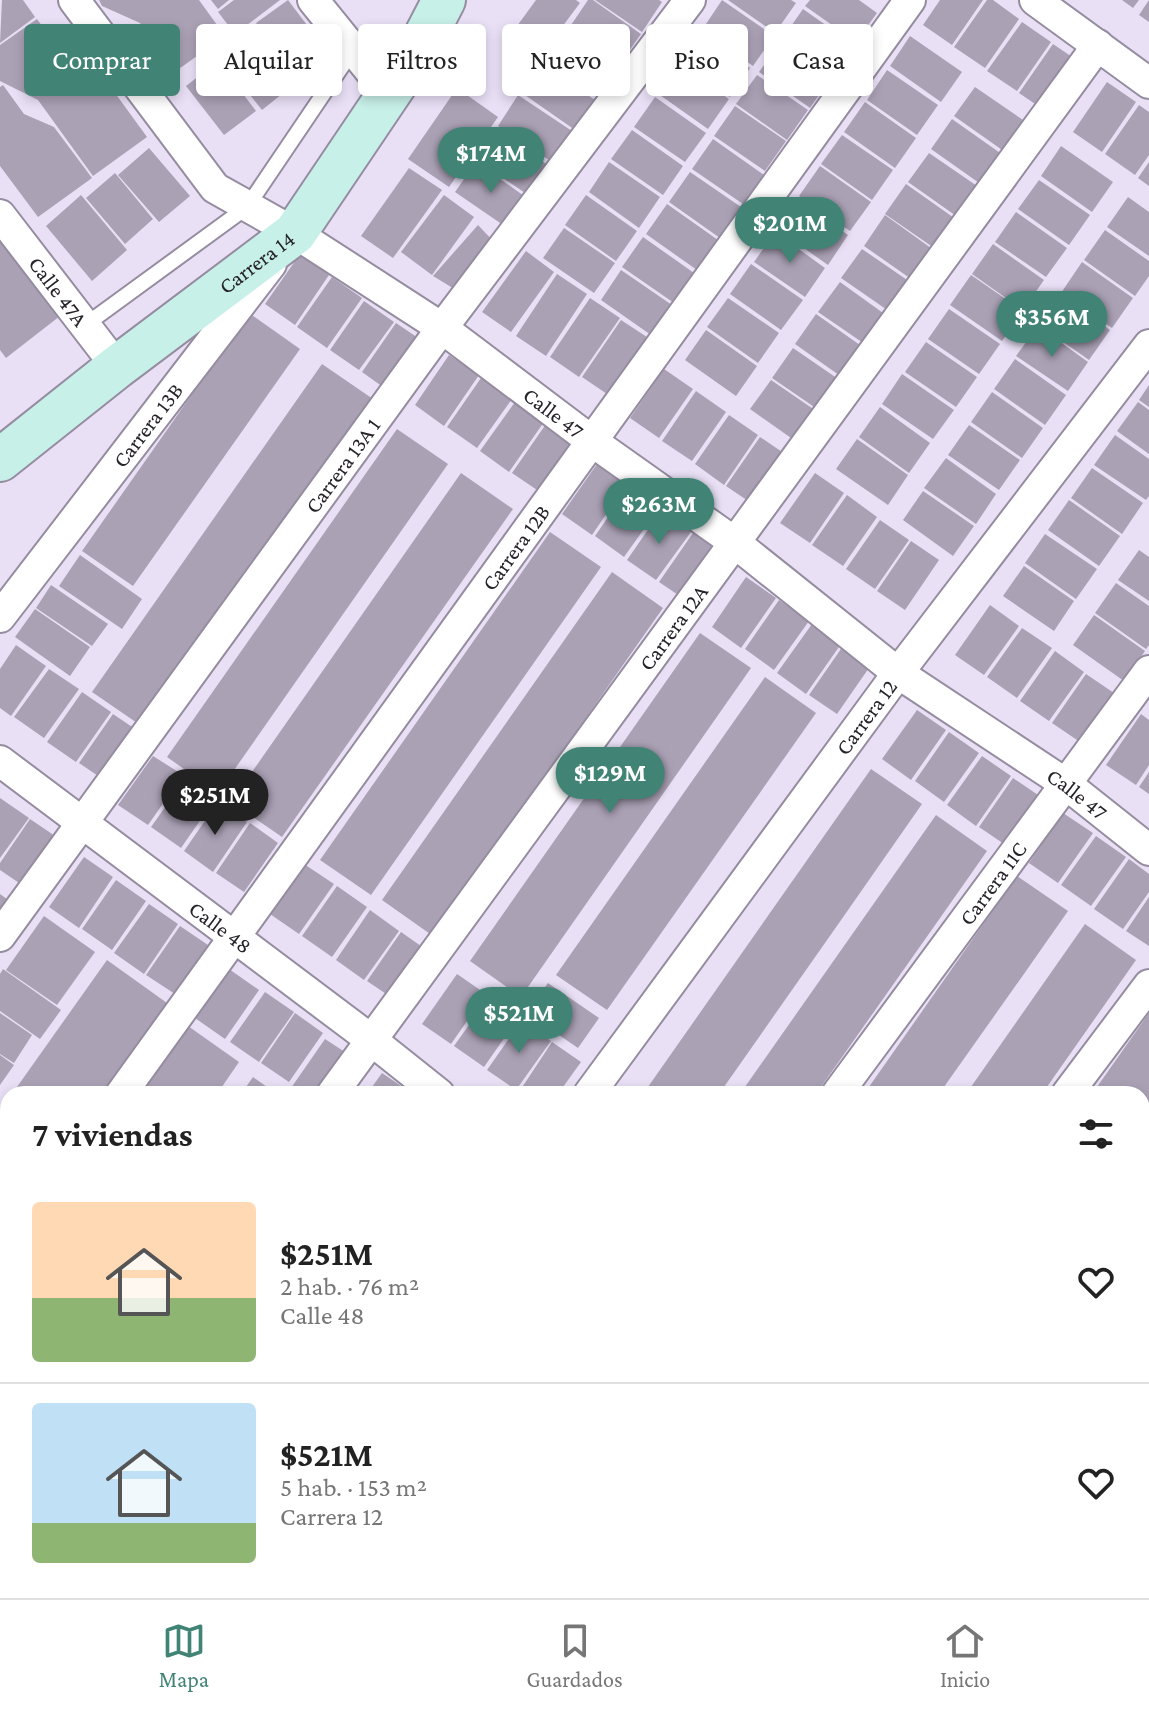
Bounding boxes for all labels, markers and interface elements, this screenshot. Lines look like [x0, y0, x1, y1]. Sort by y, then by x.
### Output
chip: Comprar [24, 24, 180, 96]
chip: Alquilar [196, 24, 342, 96]
chip: Filtros [358, 24, 486, 96]
chip: Nuevo [502, 24, 630, 96]
chip: Piso [646, 24, 748, 96]
chip: Casa [764, 24, 873, 96]
pin: $174M [435, 127, 547, 195]
text: $174M [456, 138, 526, 167]
pin: $201M [734, 197, 846, 265]
text: $201M [753, 208, 827, 237]
street label: Carrera 14 [214, 226, 299, 299]
street label: Calle 47A [24, 252, 93, 332]
pin: $356M [996, 291, 1108, 359]
text: $356M [1014, 302, 1090, 331]
street label: Carrera 13B [108, 378, 188, 472]
street label: Calle 47 [518, 382, 589, 444]
street label: Carrera 13A 1 [300, 413, 385, 518]
pin: $263M [603, 478, 715, 546]
text: $263M [621, 489, 697, 518]
street label: Carrera 12B [476, 500, 555, 595]
street label: Carrera 12A [634, 579, 713, 675]
street label: Carrera 12 [830, 674, 902, 760]
pin: $129M [554, 747, 666, 815]
text: $129M [574, 758, 646, 787]
street label: Calle 47 [1042, 763, 1112, 825]
pin: $251M [159, 769, 271, 837]
text: $251M [179, 780, 251, 809]
street label: Carrera 11C [954, 837, 1032, 930]
street label: Calle 48 [184, 896, 256, 959]
pin: $521M [463, 987, 575, 1055]
text: $521M [484, 998, 554, 1027]
icon: filters [1074, 1112, 1118, 1156]
text: 7 viviendas [32, 1116, 193, 1153]
icon: home [96, 1234, 192, 1330]
text: $251M [280, 1235, 373, 1272]
icon: heart [1074, 1260, 1118, 1304]
text: 2 hab. · 76 m² [280, 1272, 419, 1301]
text: Calle 48 [280, 1301, 364, 1330]
icon: home [96, 1435, 192, 1531]
text: $521M [280, 1436, 373, 1473]
icon: heart [1074, 1461, 1118, 1505]
text: 5 hab. · 153 m² [280, 1473, 427, 1502]
text: Carrera 12 [280, 1502, 383, 1531]
tab: Mapa [159, 1619, 209, 1692]
tab: Guardados [527, 1619, 623, 1692]
tab: Inicio [940, 1619, 990, 1692]

